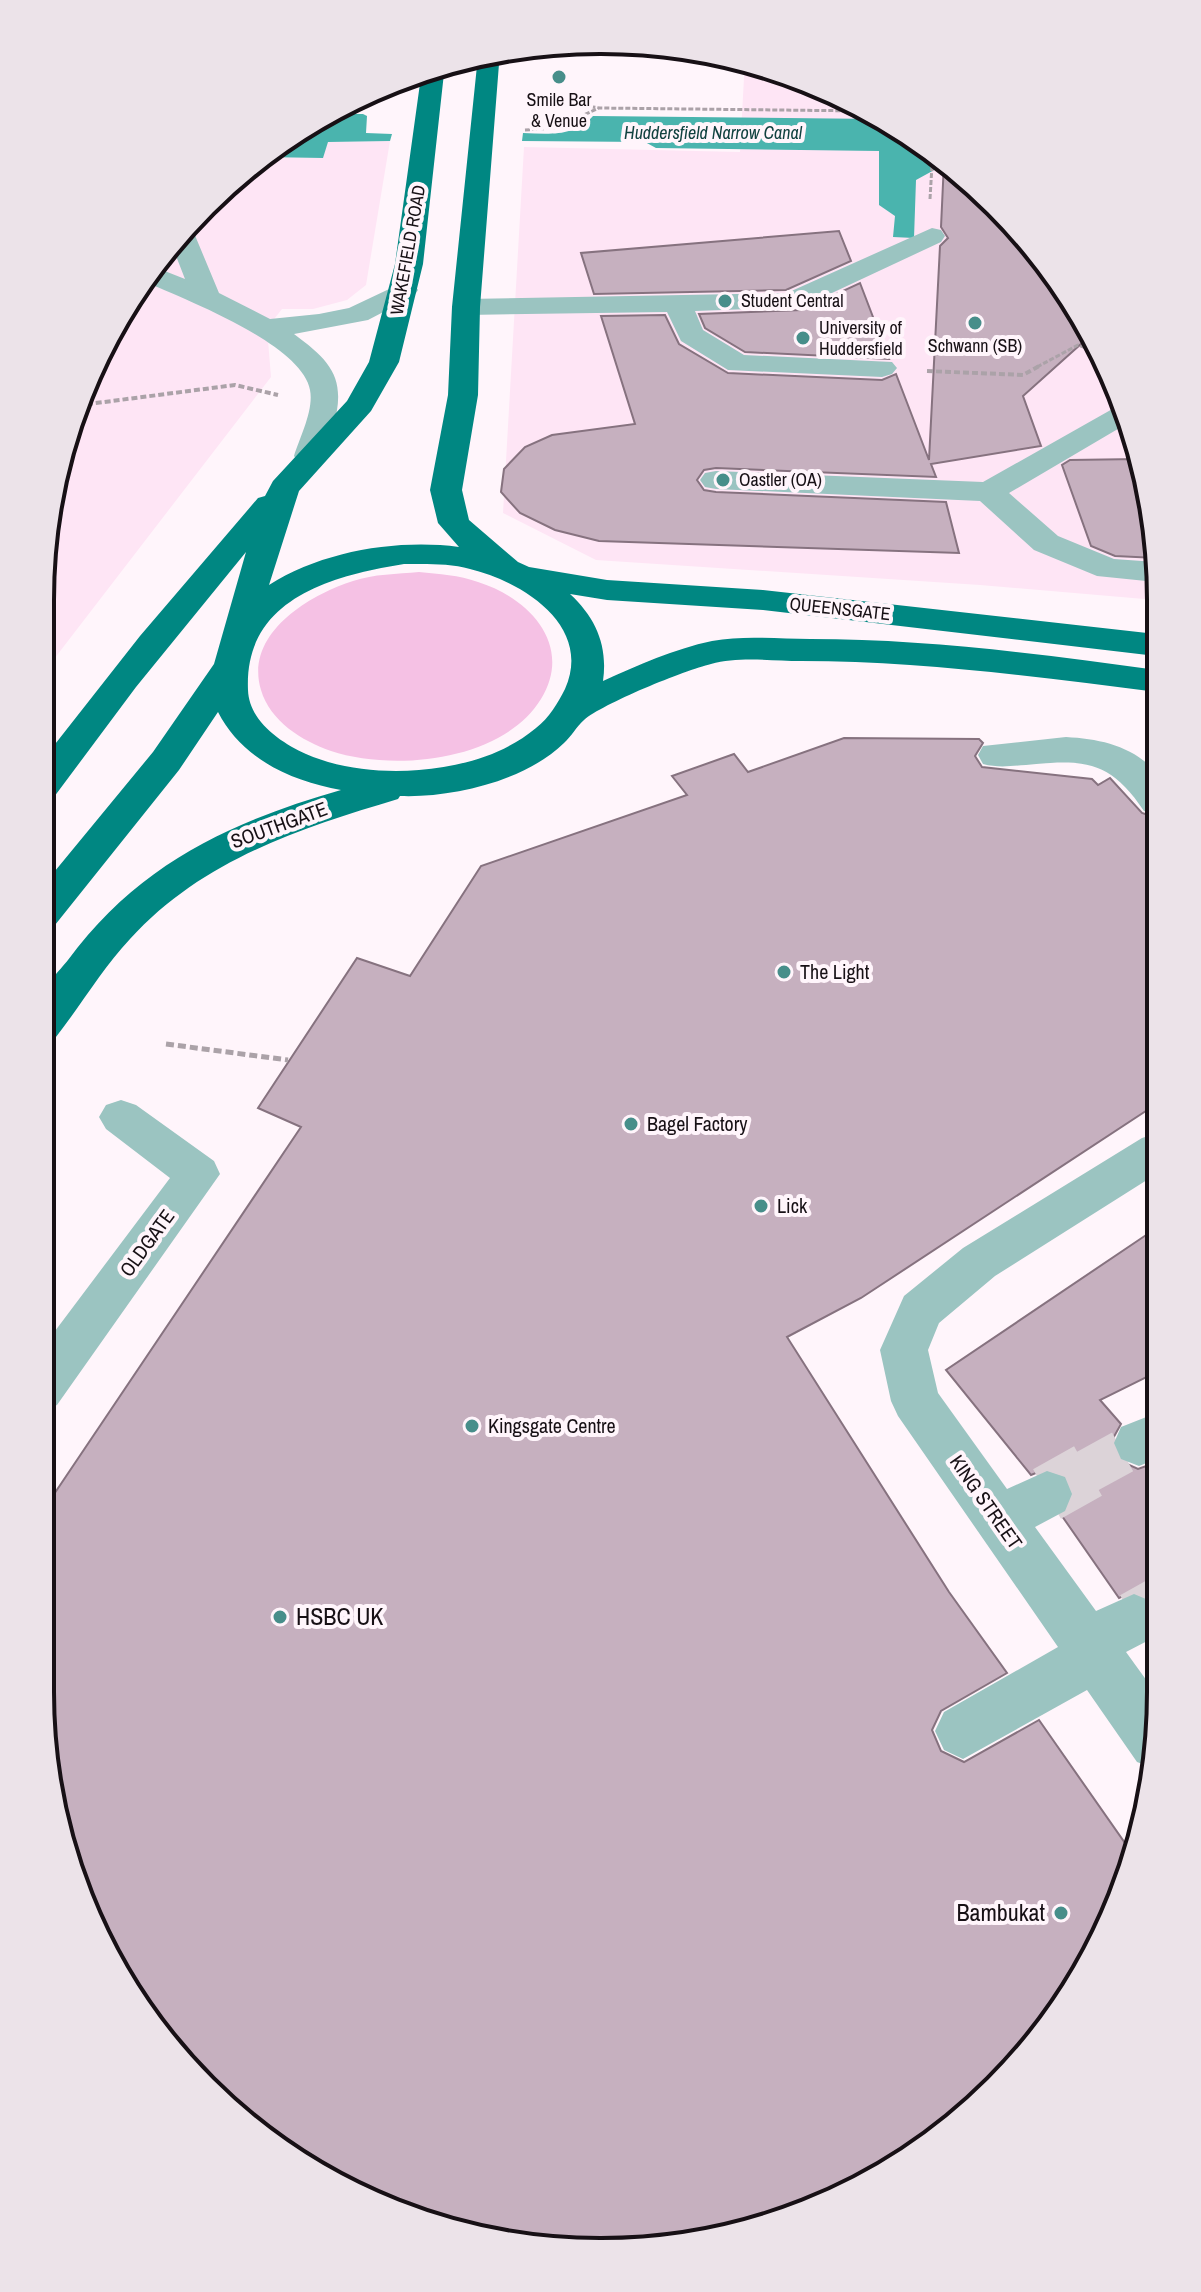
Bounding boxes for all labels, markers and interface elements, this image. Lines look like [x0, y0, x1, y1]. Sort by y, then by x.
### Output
marker: Smile Bar & Venue [550, 68, 568, 86]
place label: Smile Bar & Venue [527, 87, 591, 133]
water label: Huddersfield Narrow Canal [624, 120, 803, 145]
street label: WAKEFIELD ROAD [384, 183, 431, 317]
place label: Student Central [741, 288, 844, 313]
marker: Student Central [716, 292, 734, 310]
marker: Schwann (SB) [966, 314, 984, 332]
place label: University of Huddersfield [819, 315, 903, 361]
marker: University of Huddersfield [794, 329, 812, 347]
place label: Schwann (SB) [928, 333, 1022, 358]
place label: Oastler (OA) [739, 467, 822, 492]
marker: Oastler (OA) [714, 471, 732, 489]
street label: QUEENSGATE [788, 591, 892, 626]
street label: SOUTHGATE [227, 795, 331, 854]
place label: The Light [800, 958, 870, 985]
marker: The Light [775, 963, 793, 981]
place label: Bagel Factory [647, 1110, 748, 1137]
marker: Bagel Factory [622, 1115, 640, 1133]
place label: Lick [777, 1192, 808, 1219]
marker: Lick [752, 1197, 770, 1215]
street label: OLDGATE [113, 1204, 180, 1282]
place label: Kingsgate Centre [488, 1412, 616, 1439]
marker: Kingsgate Centre [463, 1417, 481, 1435]
street label: KING STREET [944, 1449, 1029, 1554]
place label: HSBC UK [296, 1600, 383, 1632]
marker: HSBC UK [271, 1608, 289, 1626]
place label: Bambukat [956, 1896, 1046, 1928]
marker: Bambukat [1052, 1904, 1070, 1922]

